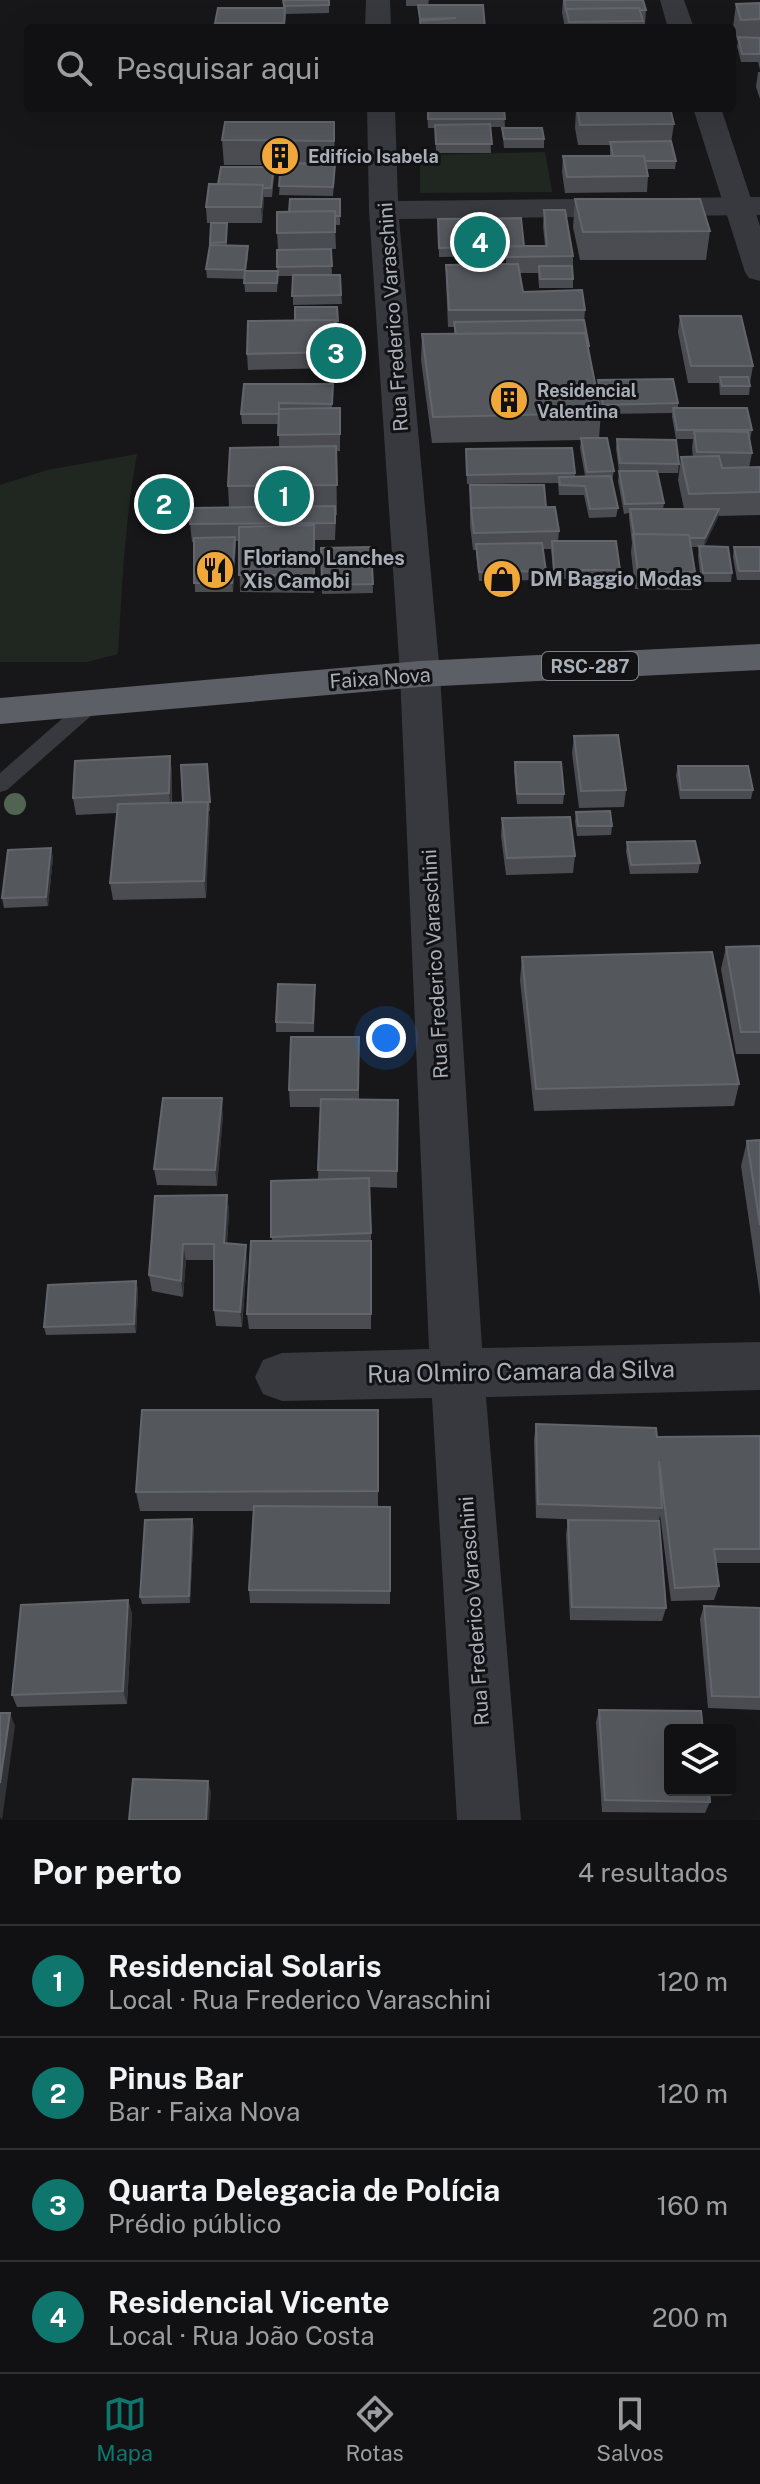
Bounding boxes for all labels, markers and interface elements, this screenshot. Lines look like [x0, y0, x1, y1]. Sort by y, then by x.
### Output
search box [24, 24, 736, 112]
icon: search [52, 46, 96, 90]
text: Pesquisar aqui [116, 50, 320, 86]
building icon: Edifício Isabela [259, 135, 301, 177]
place label: Edifício Isabela [308, 146, 439, 167]
street label: Rua Frederico Varaschini [373, 201, 413, 433]
pin: 4 [454, 212, 506, 272]
pin: 3 [310, 323, 362, 383]
building icon: Residencial Valentina [488, 379, 530, 421]
place label: Residencial Valentina [537, 380, 637, 422]
pin: 1 [258, 466, 310, 526]
pin: 2 [138, 474, 190, 534]
place label: Floriano Lanches Xis Camobi [243, 546, 405, 593]
restaurant icon: Floriano Lanches Xis Camobi [194, 549, 236, 591]
shop icon: DM Baggio Modas [481, 558, 523, 600]
place label: DM Baggio Modas [530, 567, 702, 591]
road number: RSC-287 [542, 652, 638, 680]
street label: Faixa Nova [329, 662, 431, 694]
street label: Rua Frederico Varaschini [417, 848, 453, 1080]
your location [366, 1018, 406, 1058]
street label: Rua Olmiro Camara da Silva [367, 1354, 675, 1388]
street label: Rua Frederico Varaschini [454, 1495, 494, 1727]
map controls [664, 1724, 736, 1796]
button: layers [664, 1724, 736, 1796]
text: Por perto [32, 1852, 182, 1892]
text: 4 resultados [578, 1857, 728, 1888]
text: Residencial Solaris [108, 1948, 381, 1984]
text: 1 [52, 1966, 64, 1997]
text: 120 m [657, 1966, 728, 1997]
text: Local · Rua Frederico Varaschini [108, 1984, 491, 2015]
text: Pinus Bar [108, 2060, 244, 2096]
text: 2 [50, 2078, 66, 2109]
text: 120 m [657, 2078, 728, 2109]
text: Bar · Faixa Nova [108, 2096, 300, 2127]
text: Quarta Delegacia de Polícia [108, 2172, 500, 2208]
text: 3 [49, 2190, 67, 2221]
text: 160 m [657, 2190, 728, 2221]
text: Prédio público [108, 2208, 281, 2239]
text: Residencial Vicente [108, 2284, 390, 2320]
text: 4 [49, 2302, 67, 2333]
text: 200 m [652, 2302, 728, 2333]
text: Local · Rua João Costa [108, 2320, 375, 2351]
tab: Mapa [96, 2392, 153, 2466]
tab: Rotas [346, 2392, 404, 2466]
tab: Salvos [596, 2392, 664, 2466]

